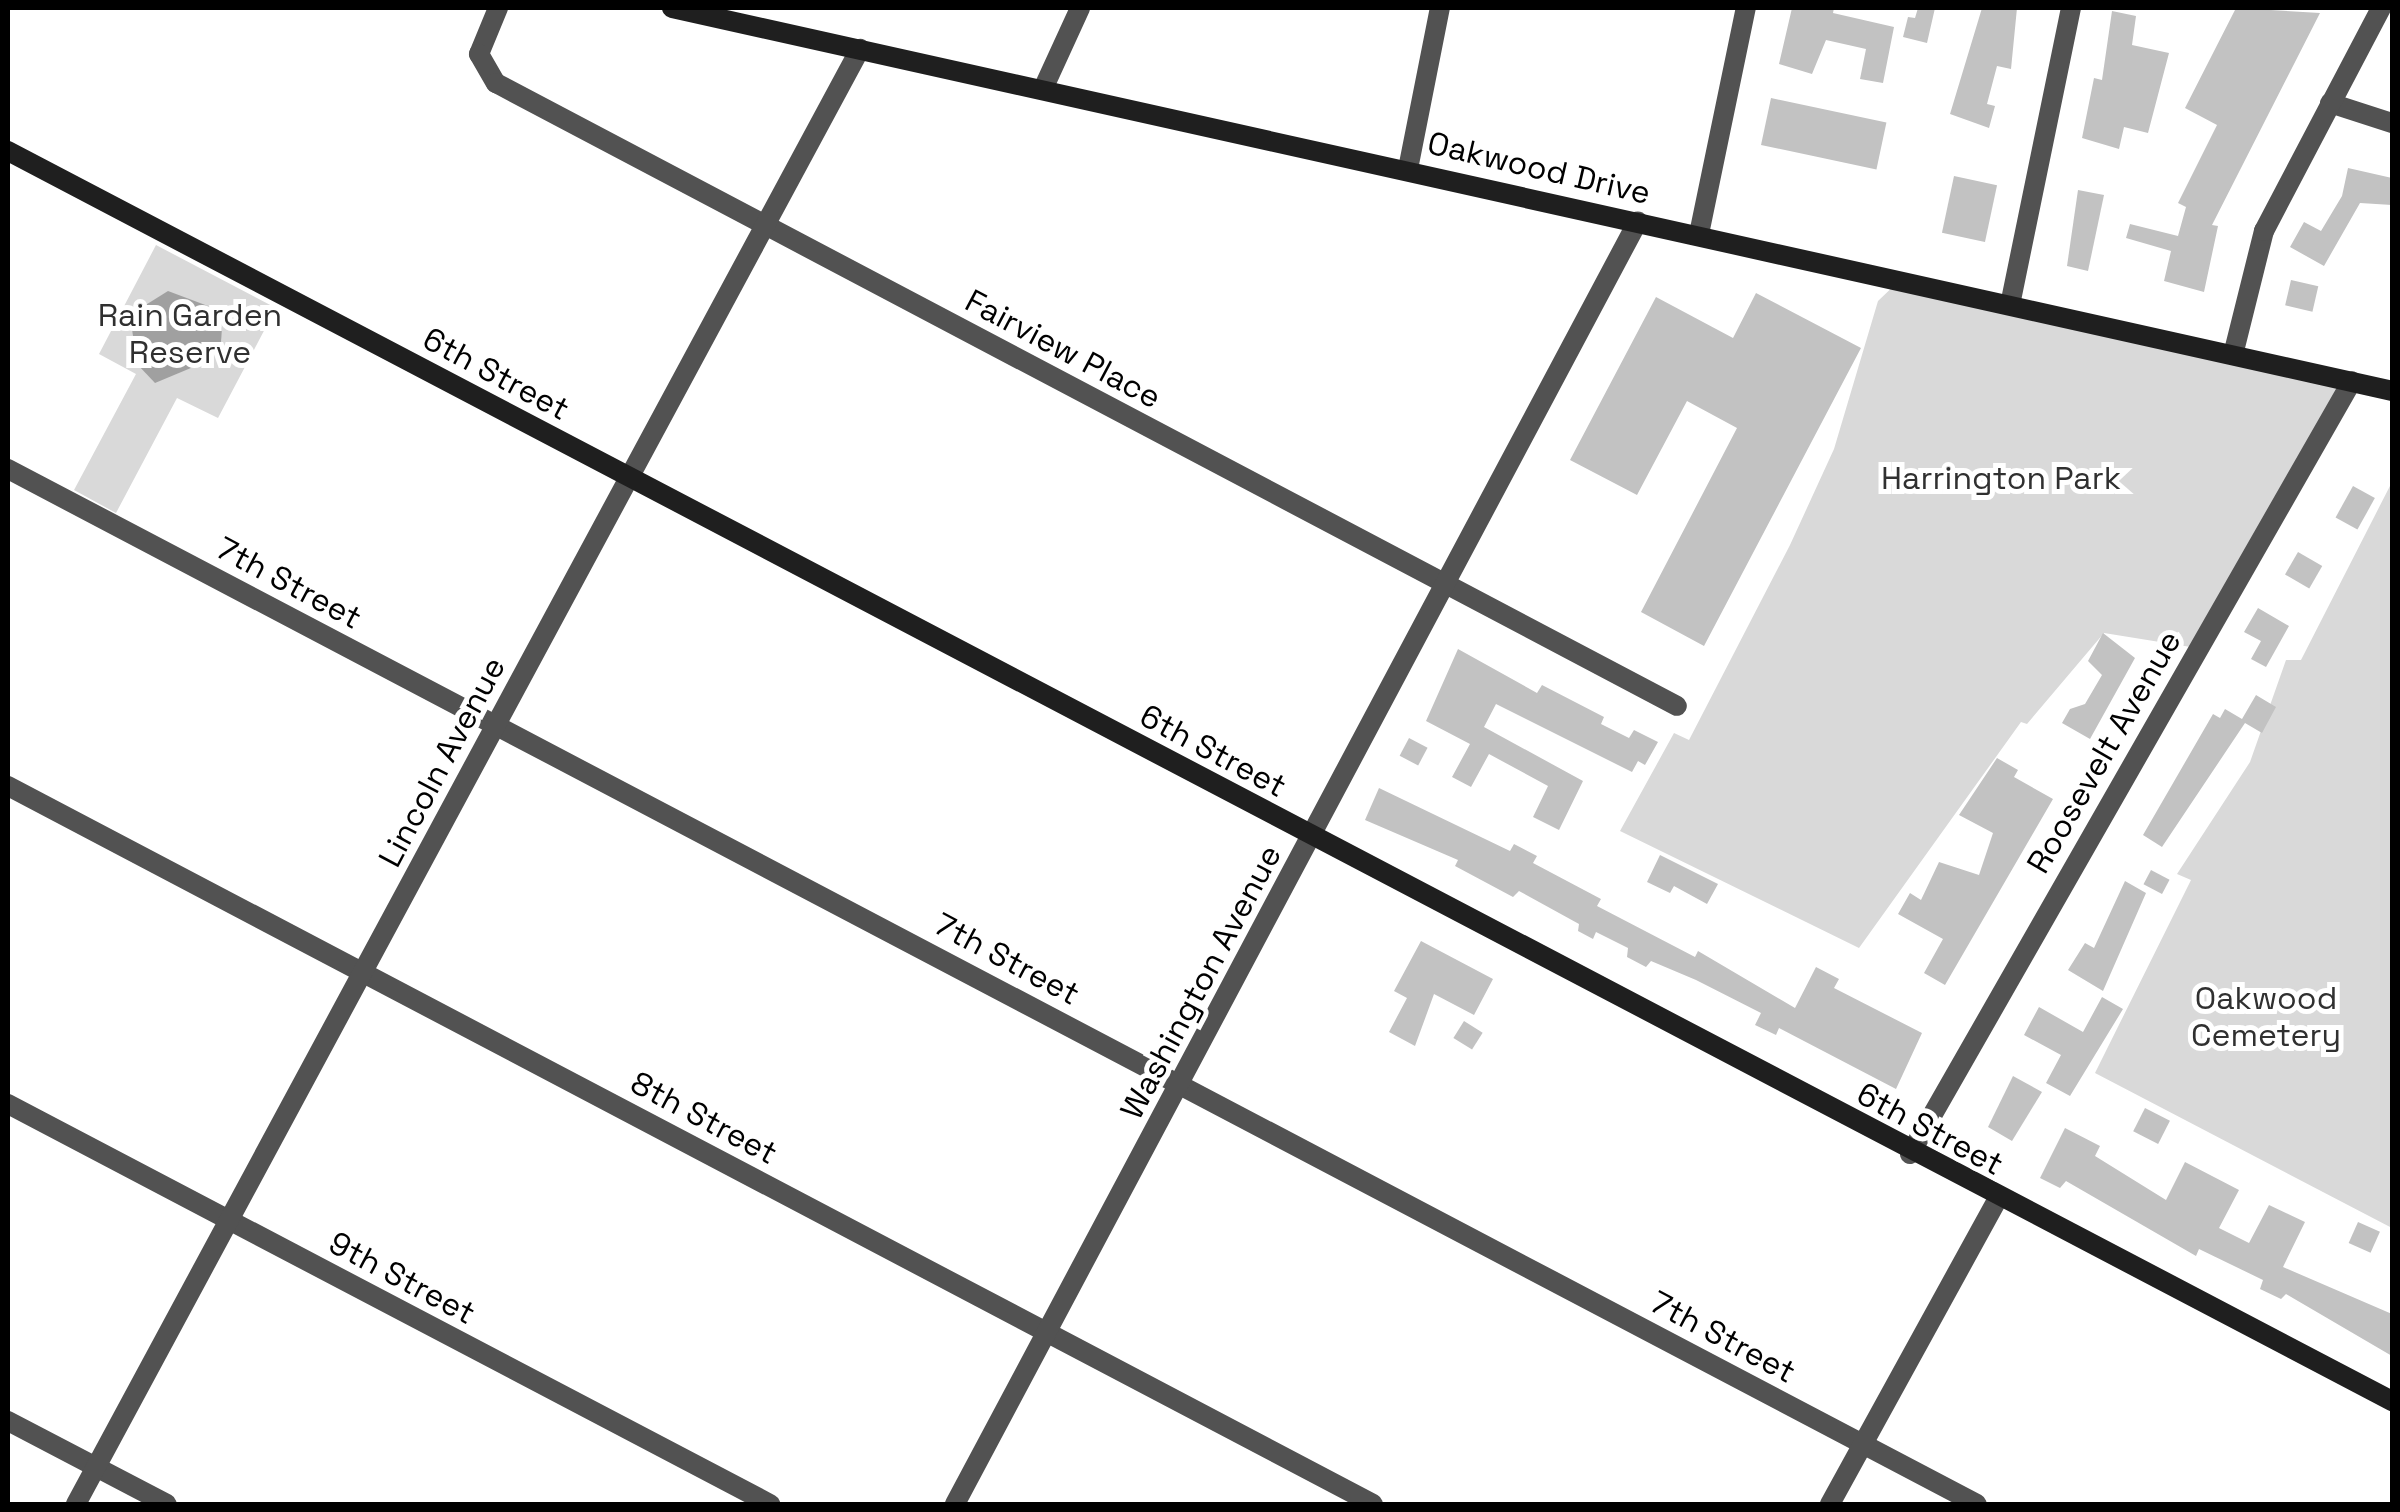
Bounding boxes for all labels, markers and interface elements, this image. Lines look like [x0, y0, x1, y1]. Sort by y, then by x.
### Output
street label: Oakwood Drive [1424, 124, 1654, 212]
street label: Fairview Place [959, 281, 1167, 417]
park label: Rain Garden Reserve [98, 297, 282, 372]
street label: 6th Street [416, 320, 576, 428]
park label: Harrington Park [1881, 459, 2121, 497]
street label: 7th Street [210, 529, 368, 637]
street label: Roosevelt Avenue [2019, 624, 2189, 880]
street label: Lincoln Avenue [370, 650, 514, 874]
street label: 6th Street [1133, 697, 1293, 805]
street label: Washington Avenue [1112, 838, 1290, 1126]
street label: 7th Street [928, 905, 1086, 1013]
park label: Oakwood Cemetery [2191, 980, 2341, 1055]
street label: 8th Street [624, 1063, 784, 1173]
street label: 6th Street [1850, 1075, 2010, 1183]
street label: 9th Street [322, 1224, 482, 1332]
street label: 7th Street [1644, 1283, 1802, 1391]

